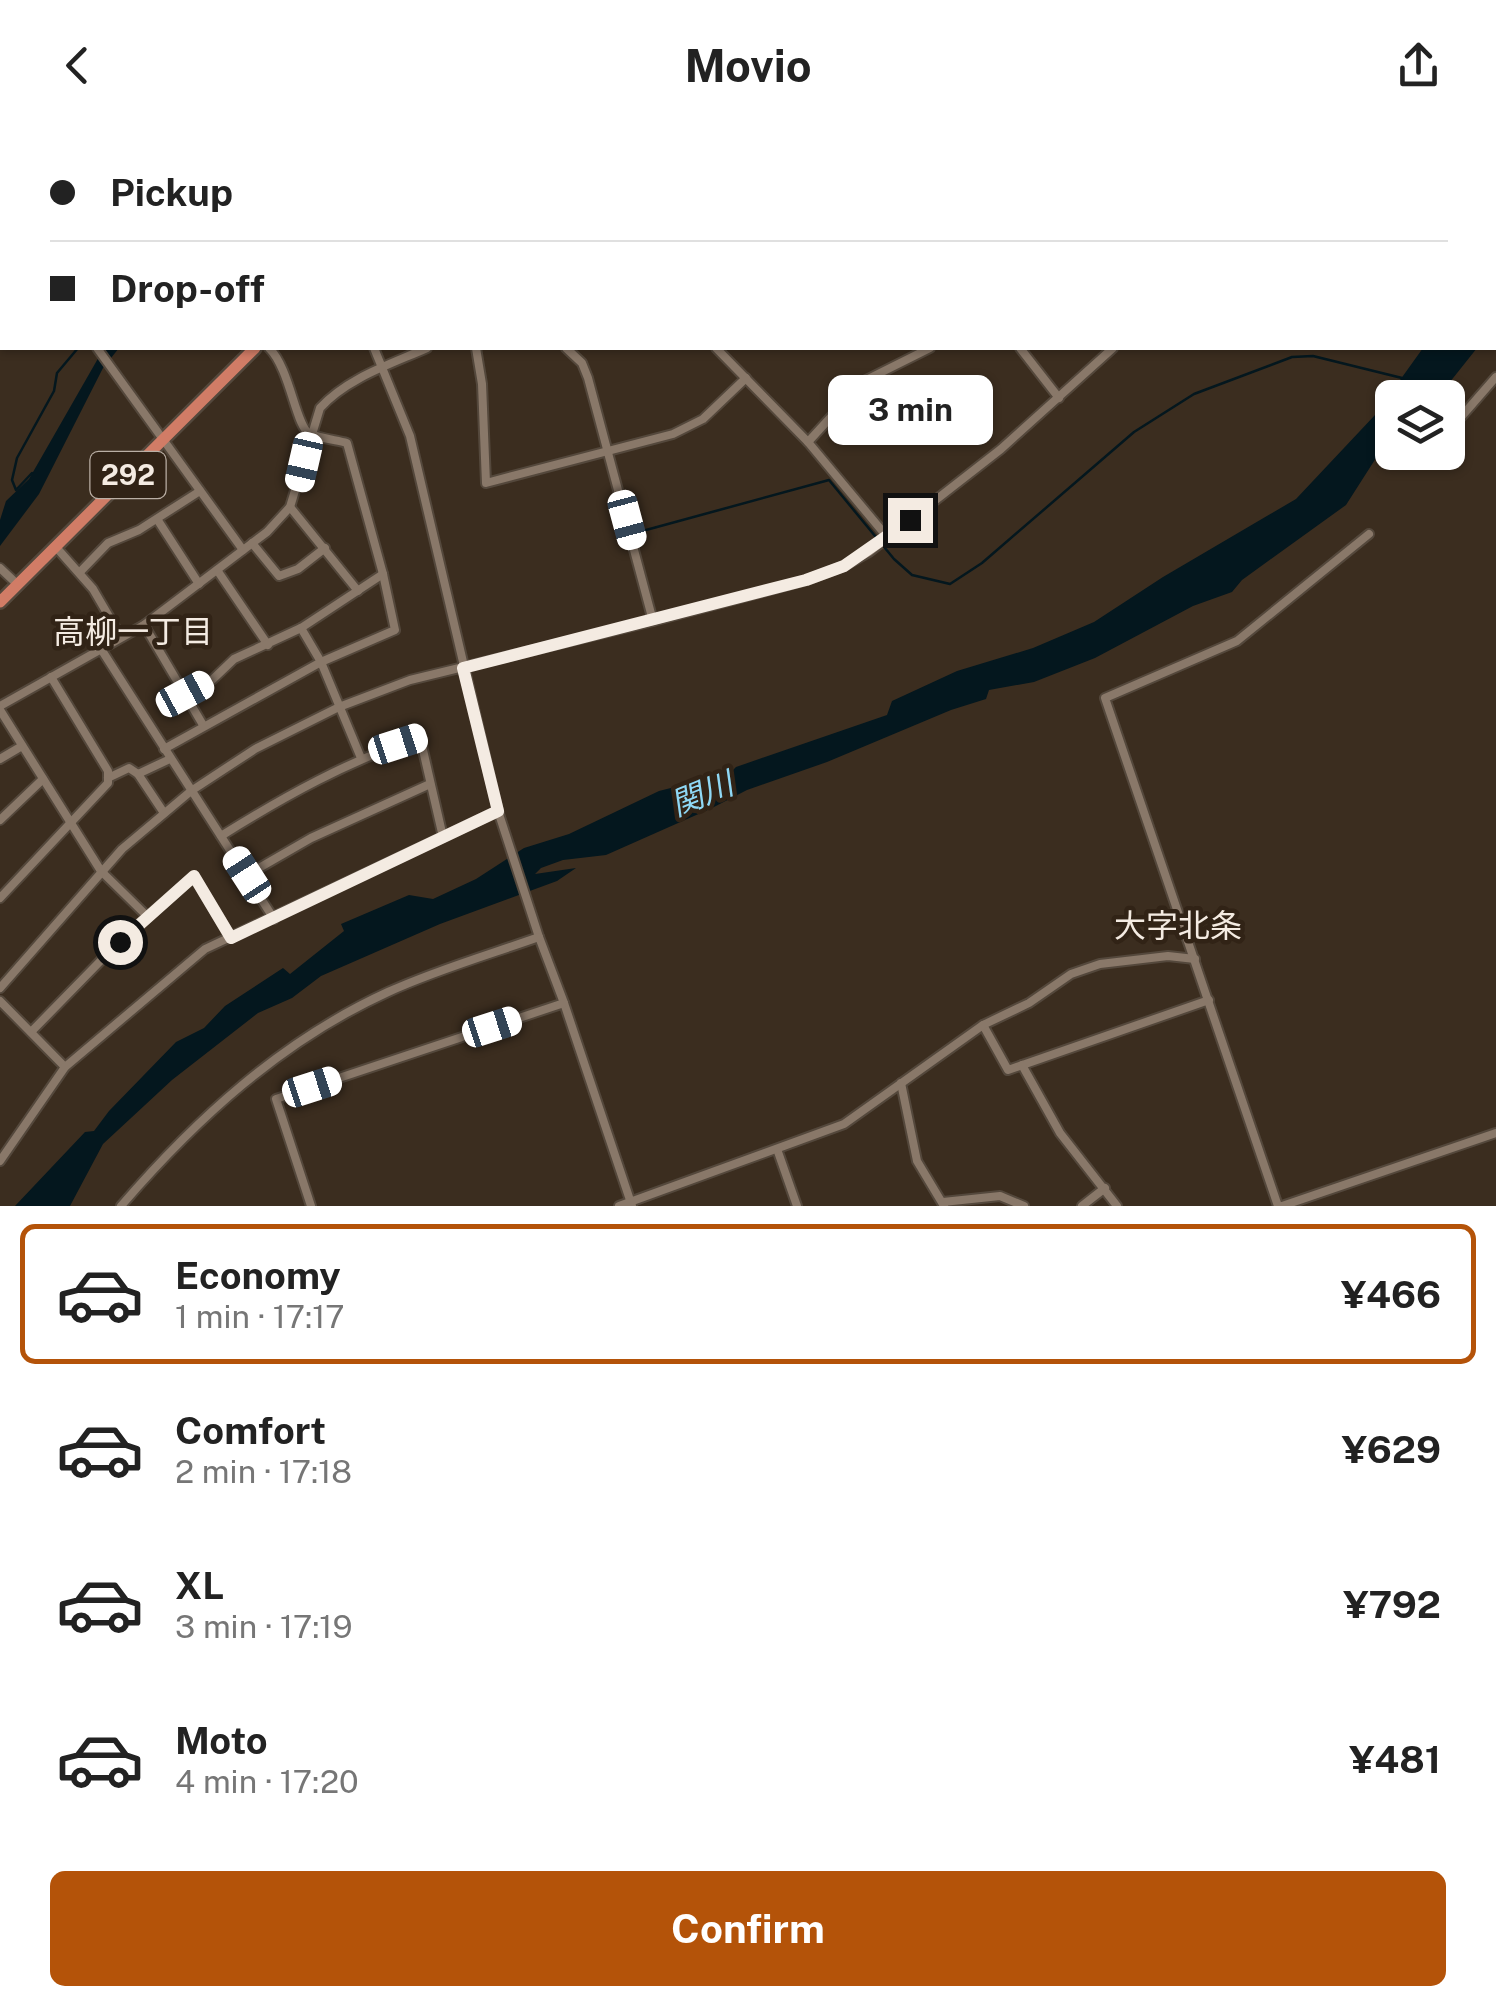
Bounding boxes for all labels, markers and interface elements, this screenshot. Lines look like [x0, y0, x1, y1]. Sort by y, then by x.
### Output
icon: back [50, 38, 105, 93]
icon: share [1391, 38, 1446, 93]
text: Movio [684, 39, 812, 92]
text: Pickup [110, 170, 233, 215]
text: Drop-off [110, 266, 265, 311]
callout: 3 min [828, 375, 992, 445]
map controls [1375, 380, 1465, 470]
button: layers [1375, 380, 1465, 470]
text: 3 min [868, 391, 953, 428]
car [283, 429, 325, 495]
road number: 292 [90, 452, 166, 498]
car [605, 487, 649, 553]
route end [888, 498, 933, 543]
district label: 高柳一丁目 [53, 613, 213, 650]
car [151, 667, 219, 721]
car [365, 720, 431, 768]
water label: 関川 [665, 763, 741, 823]
car [218, 842, 276, 908]
district label: 大字北条 [1114, 907, 1242, 944]
route start [98, 920, 143, 965]
car [459, 1003, 525, 1051]
car [279, 1063, 345, 1111]
icon: car [55, 1249, 145, 1339]
text: Economy [175, 1253, 341, 1298]
text: ¥466 [1341, 1272, 1441, 1317]
text: 1 min · 17:17 [175, 1298, 344, 1335]
icon: car [55, 1404, 145, 1494]
text: Comfort [175, 1408, 326, 1453]
text: ¥629 [1342, 1427, 1441, 1472]
text: 2 min · 17:18 [175, 1453, 352, 1490]
icon: car [55, 1559, 145, 1649]
text: XL [175, 1563, 224, 1608]
text: ¥792 [1343, 1582, 1441, 1627]
text: 3 min · 17:19 [175, 1608, 352, 1645]
icon: car [55, 1714, 145, 1804]
text: Moto [175, 1718, 268, 1763]
text: ¥481 [1349, 1737, 1441, 1782]
text: 4 min · 17:20 [175, 1763, 359, 1800]
button: Confirm [50, 1871, 1446, 1986]

